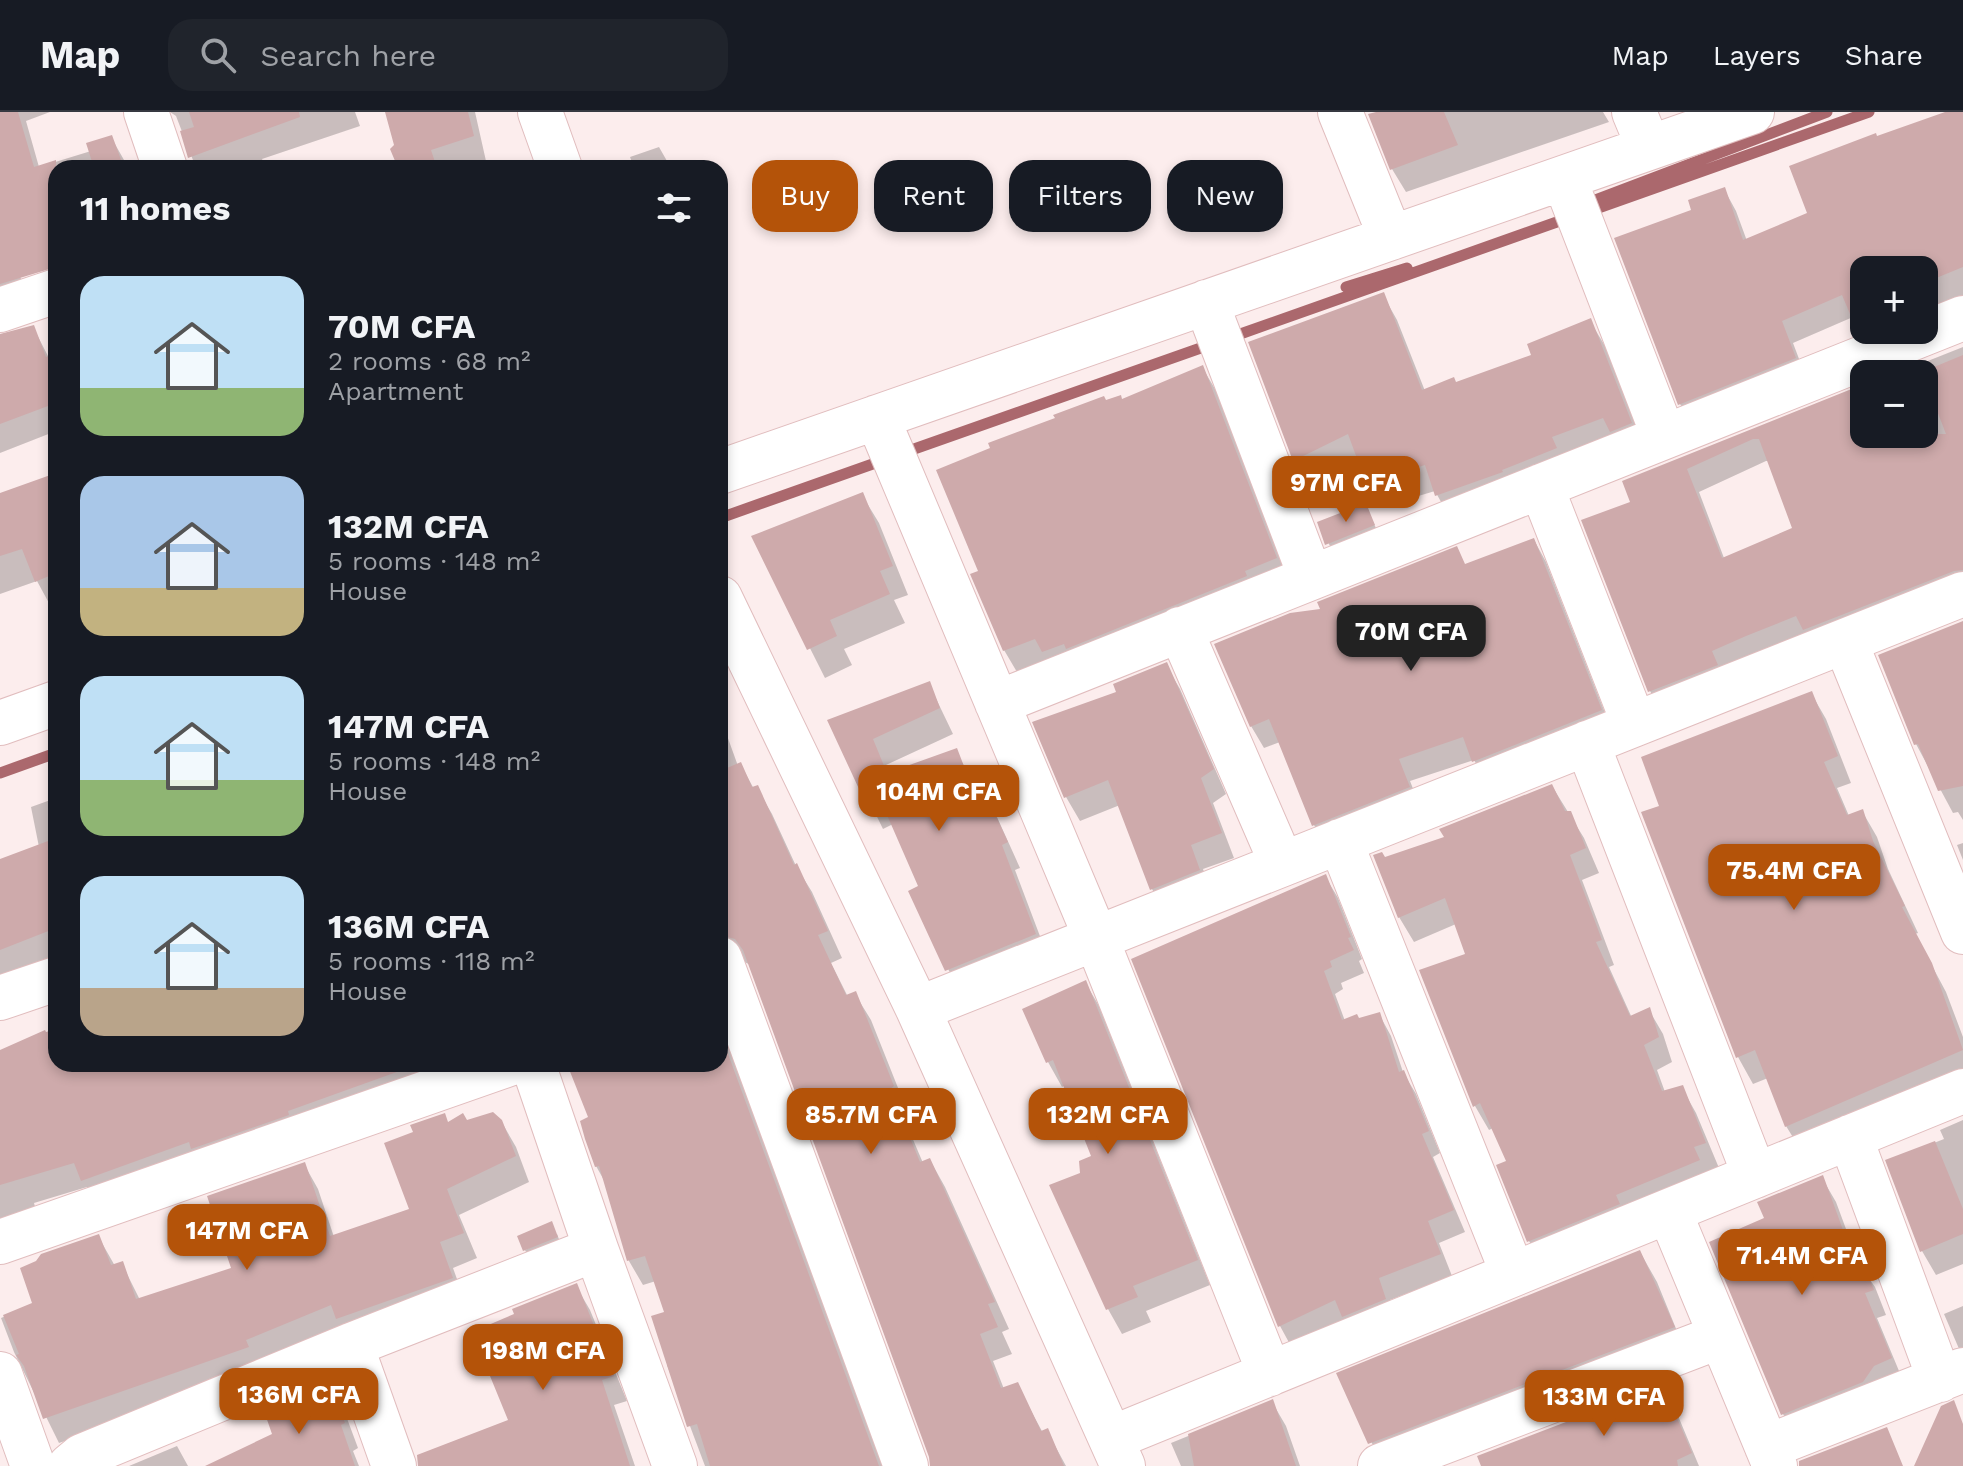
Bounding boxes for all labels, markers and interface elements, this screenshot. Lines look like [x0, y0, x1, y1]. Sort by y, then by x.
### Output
search box [168, 19, 728, 91]
text: Map [40, 33, 120, 77]
icon: search [196, 33, 240, 77]
text: Search here [260, 38, 436, 73]
text: Map [1612, 39, 1669, 72]
text: Layers [1713, 39, 1801, 72]
text: Share [1845, 39, 1923, 72]
chip: Buy [752, 160, 858, 232]
chip: Rent [874, 160, 993, 232]
chip: Filters [1009, 160, 1151, 232]
chip: New [1167, 160, 1283, 232]
icon: filters [652, 186, 696, 230]
text: 11 homes [80, 188, 230, 228]
map controls [1850, 256, 1938, 448]
button: + [1850, 256, 1938, 344]
text: 70M CFA [328, 306, 475, 346]
icon: home [144, 308, 240, 404]
text: 2 rooms · 68 m² [328, 346, 530, 376]
button: − [1850, 360, 1938, 448]
text: Apartment [328, 376, 464, 406]
pin: 97M CFA [1272, 456, 1420, 524]
text: 97M CFA [1290, 467, 1402, 497]
text: 132M CFA [328, 506, 489, 546]
icon: home [144, 508, 240, 604]
text: 5 rooms · 148 m² [328, 546, 540, 576]
text: House [328, 576, 407, 606]
pin: 70M CFA [1337, 605, 1485, 673]
text: 70M CFA [1355, 616, 1467, 646]
text: 147M CFA [328, 706, 489, 746]
icon: home [144, 708, 240, 804]
text: 5 rooms · 148 m² [328, 746, 540, 776]
pin: 104M CFA [856, 765, 1022, 833]
text: House [328, 776, 407, 806]
text: 104M CFA [876, 776, 1002, 806]
pin: 75.4M CFA [1702, 844, 1886, 912]
text: 75.4M CFA [1726, 855, 1862, 885]
text: 136M CFA [328, 906, 489, 946]
icon: home [144, 908, 240, 1004]
text: 5 rooms · 118 m² [328, 946, 534, 976]
text: House [328, 976, 407, 1006]
pin: 85.7M CFA [779, 1088, 963, 1156]
pin: 132M CFA [1025, 1088, 1191, 1156]
text: 85.7M CFA [805, 1099, 937, 1129]
text: 132M CFA [1047, 1099, 1169, 1129]
pin: 147M CFA [164, 1204, 330, 1272]
text: 147M CFA [185, 1215, 309, 1245]
pin: 71.4M CFA [1710, 1229, 1894, 1297]
text: 71.4M CFA [1736, 1240, 1868, 1270]
pin: 198M CFA [460, 1324, 626, 1392]
text: 198M CFA [481, 1335, 605, 1365]
pin: 136M CFA [216, 1368, 382, 1436]
pin: 133M CFA [1521, 1370, 1687, 1438]
text: 136M CFA [237, 1379, 361, 1409]
text: 133M CFA [1543, 1381, 1665, 1411]

